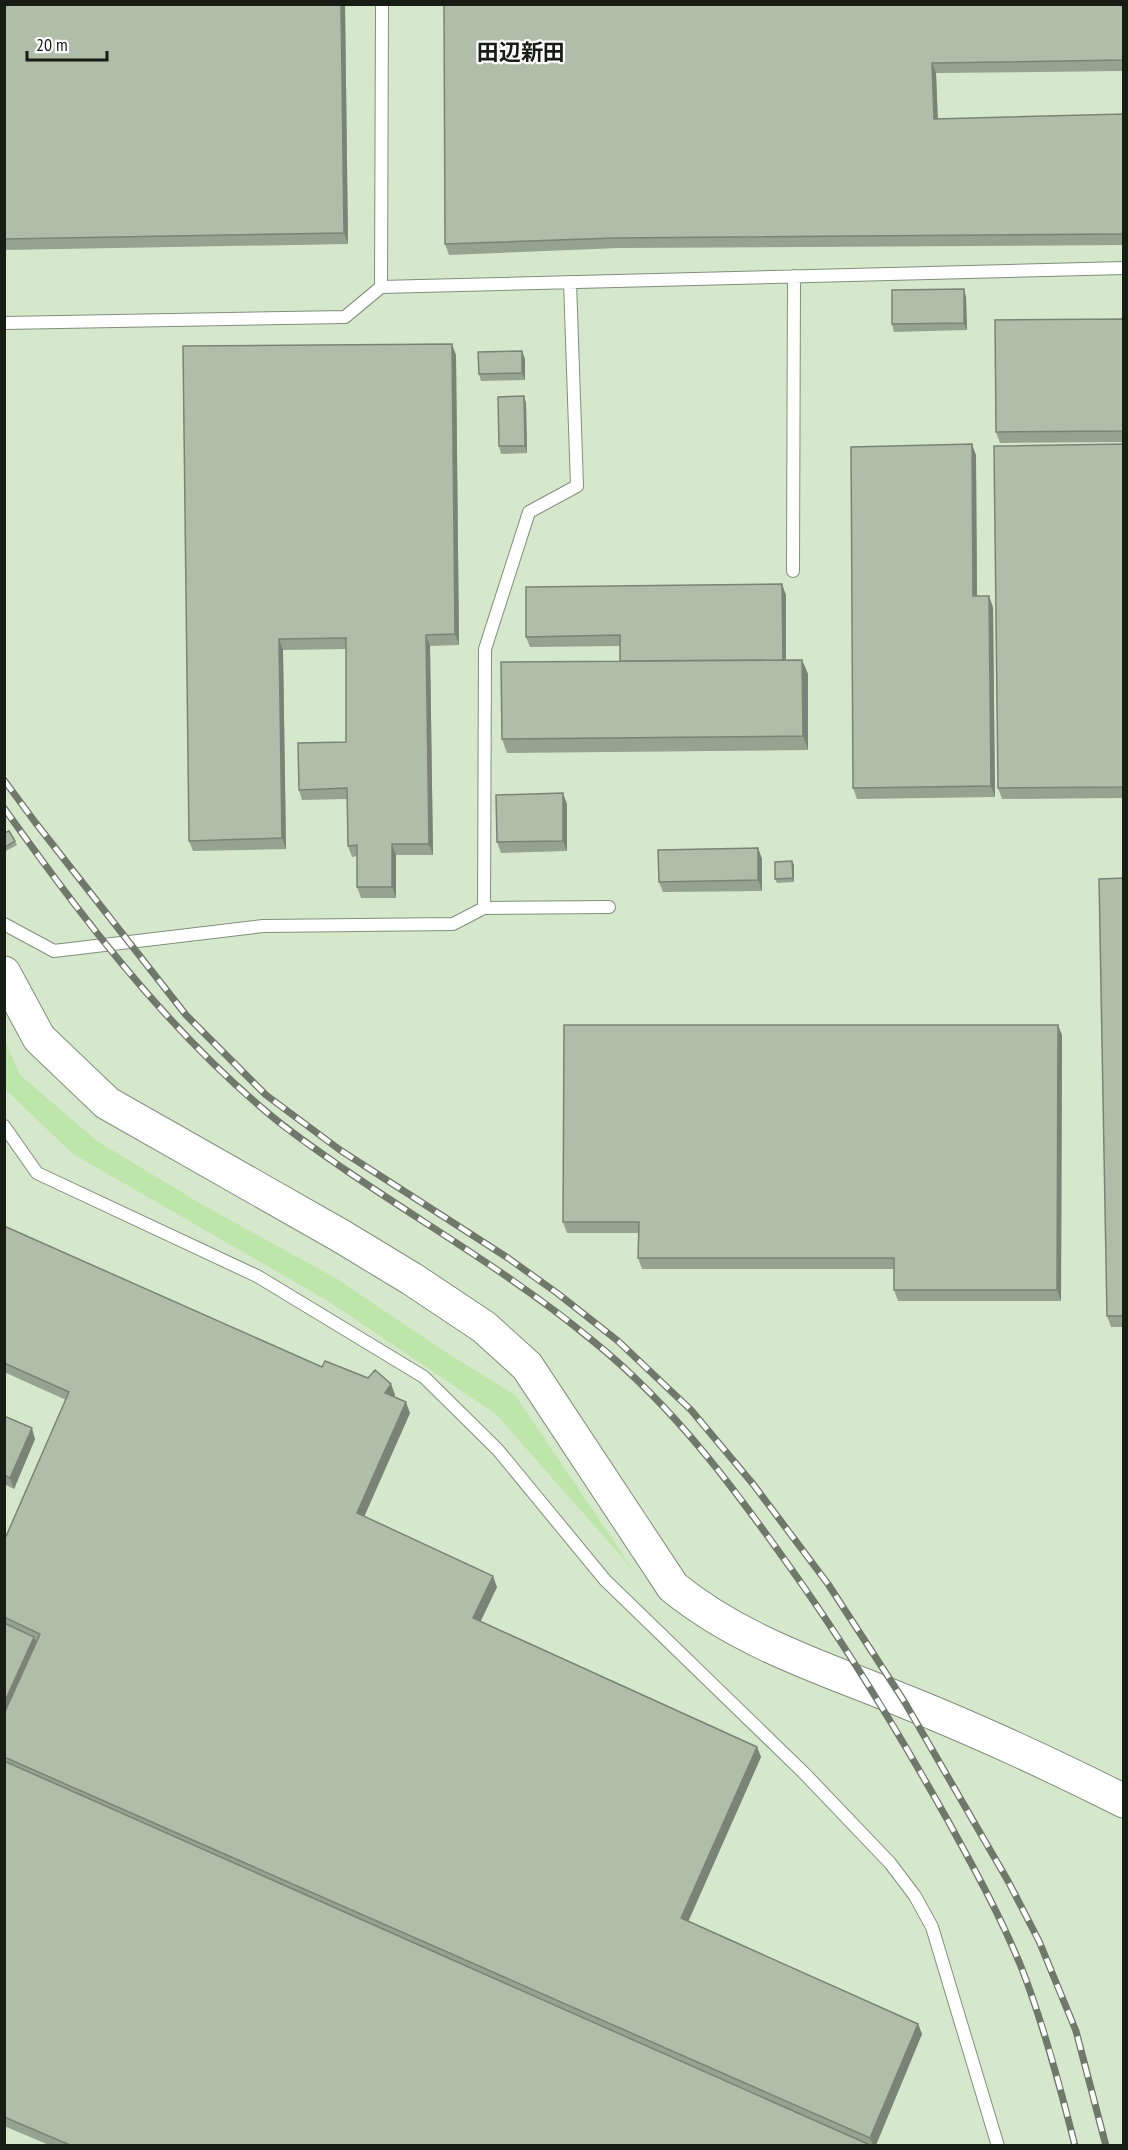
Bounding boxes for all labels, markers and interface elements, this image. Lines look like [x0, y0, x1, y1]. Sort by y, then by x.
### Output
scale bar [27, 24, 106, 62]
text: 20 m [36, 33, 68, 56]
district label: 田辺新田 [477, 38, 565, 66]

